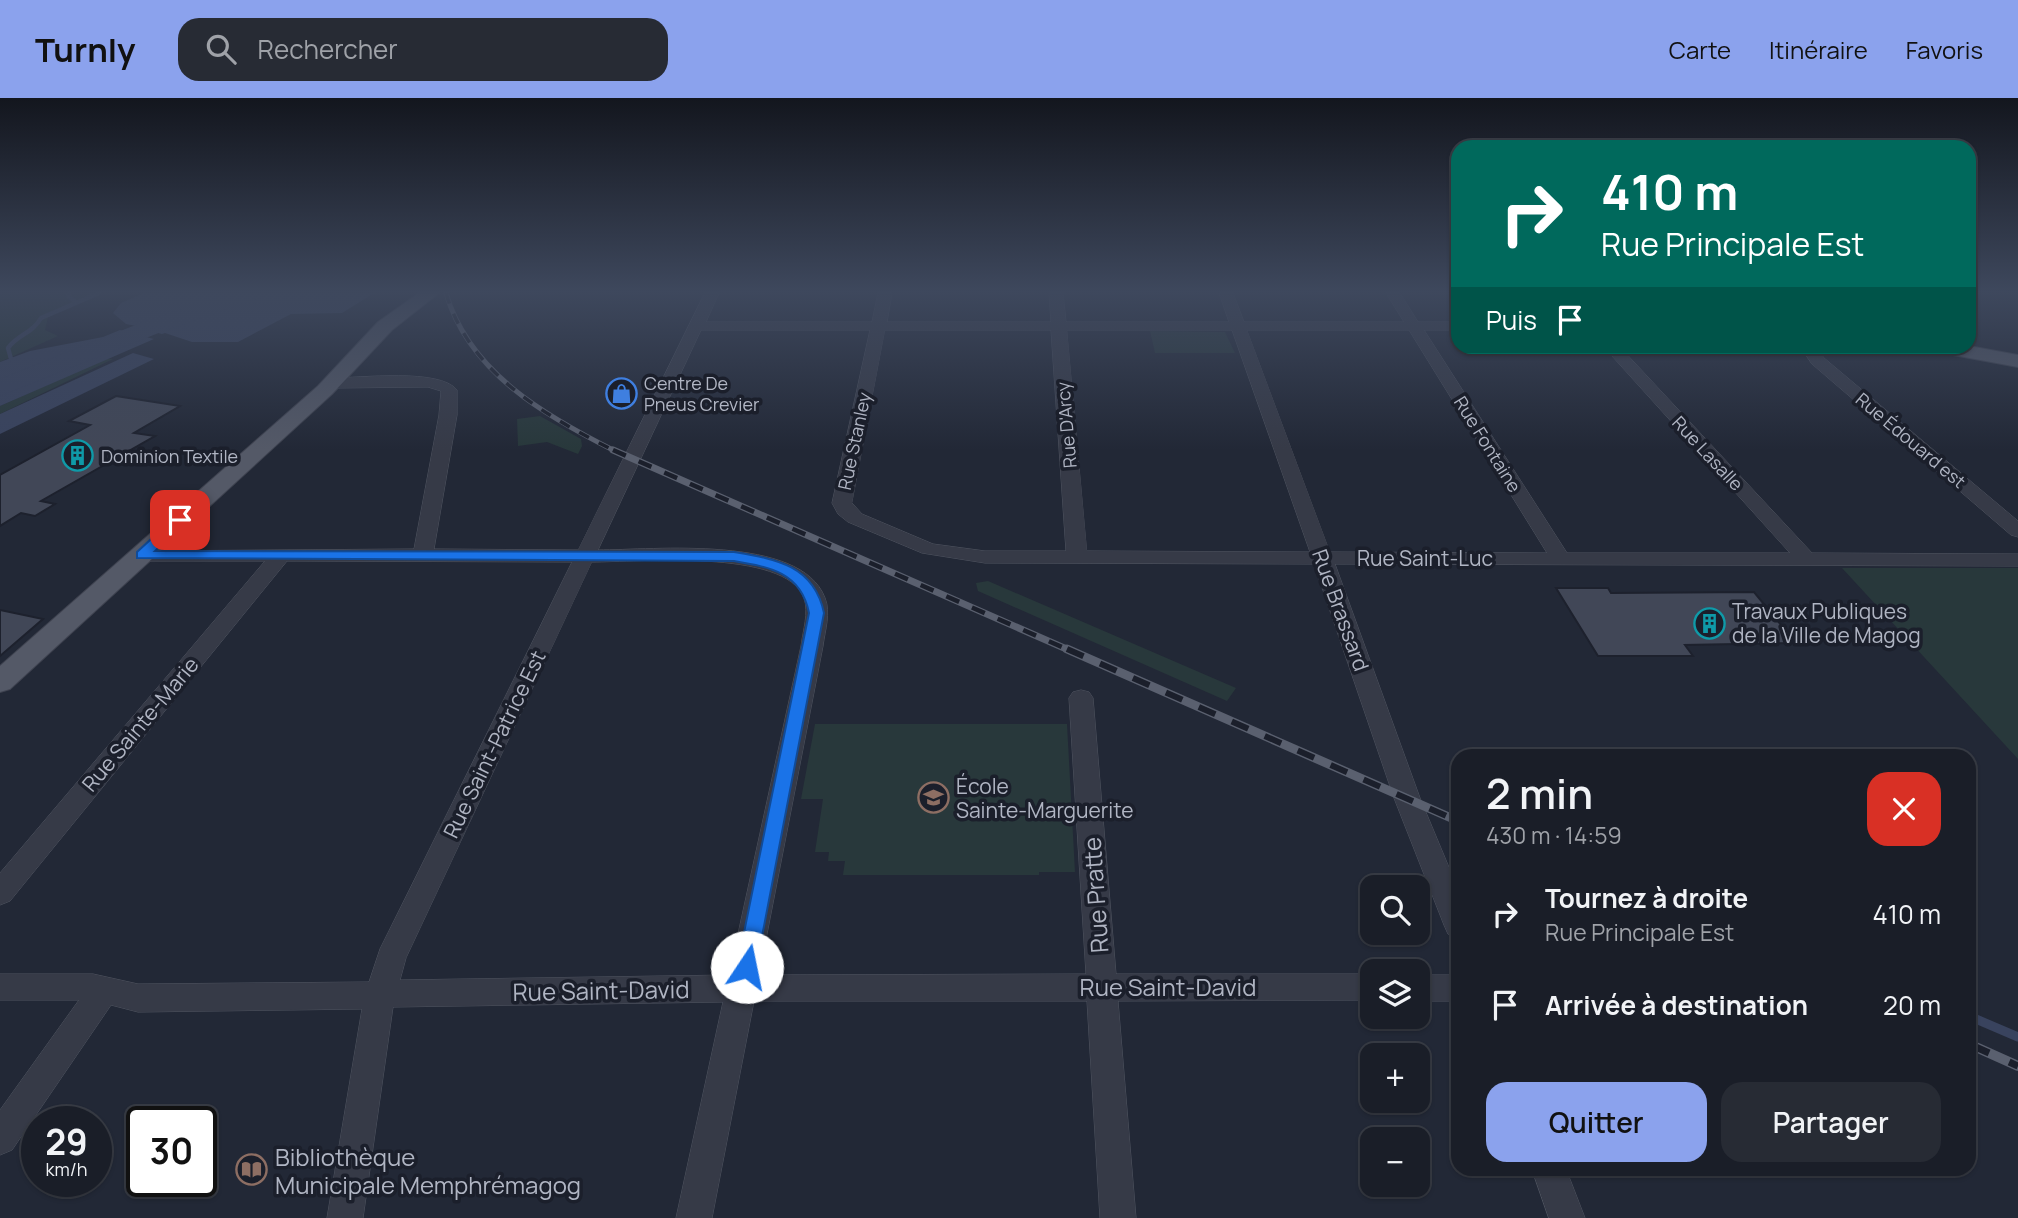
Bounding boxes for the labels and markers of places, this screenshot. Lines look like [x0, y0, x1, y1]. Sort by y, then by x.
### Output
place label: Centre De Pneus Crevier [644, 371, 760, 416]
shop icon: Centre De Pneus Crevier [604, 376, 638, 410]
building icon: Dominion Textile [61, 439, 95, 473]
place label: Dominion Textile [101, 444, 238, 468]
pin [150, 490, 210, 550]
place label: Travaux Publiques de la Ville de Magog [1732, 597, 1921, 649]
building icon: Travaux Publiques de la Ville de Magog [1692, 606, 1726, 640]
place label: École Sainte-Marguerite [956, 772, 1133, 824]
school or university icon: École Sainte-Marguerite [916, 781, 950, 815]
place label: Bibliothèque Municipale Memphrémagog [275, 1140, 581, 1201]
library icon: Bibliothèque Municipale Memphrémagog [235, 1153, 269, 1187]

